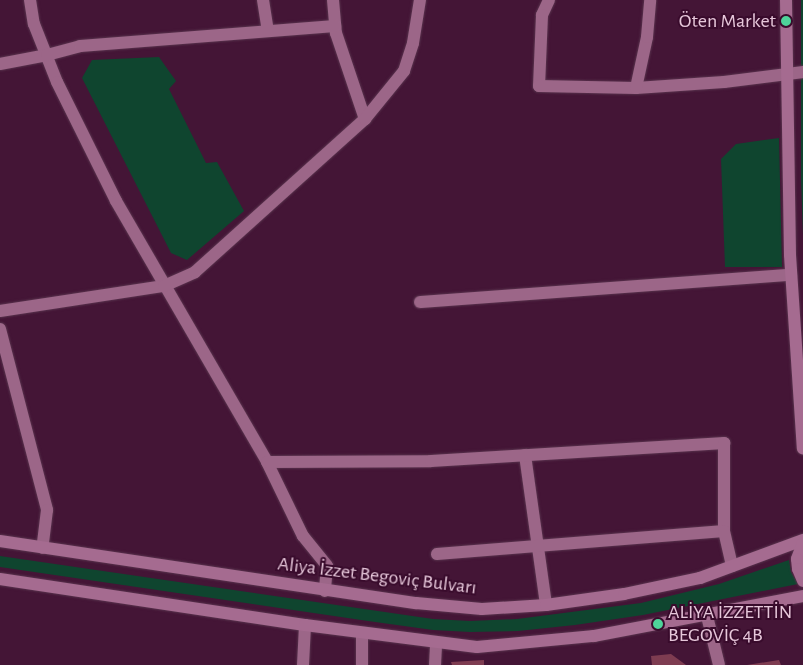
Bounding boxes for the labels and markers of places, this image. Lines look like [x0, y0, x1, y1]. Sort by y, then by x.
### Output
place label: Öten Market [679, 9, 776, 33]
marker: Öten Market [780, 15, 792, 27]
place label: ALİYA İZZETTİN BEGOVİÇ 4B [668, 600, 792, 647]
marker: ALİYA İZZETTİN BEGOVİÇ 4B [652, 618, 664, 630]

